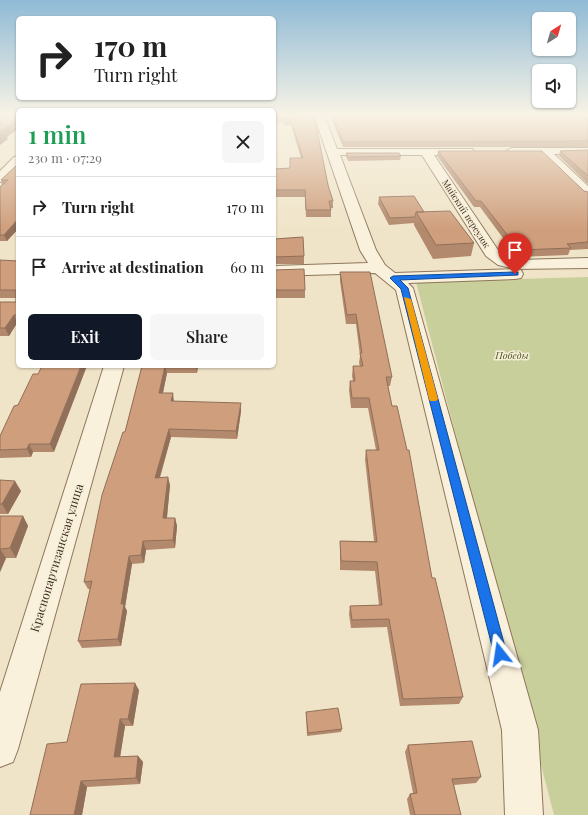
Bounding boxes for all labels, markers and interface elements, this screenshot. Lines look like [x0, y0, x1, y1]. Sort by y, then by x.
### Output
north arrow [532, 12, 576, 56]
map controls [532, 12, 576, 108]
text: 170 m [94, 27, 167, 64]
icon: right [28, 32, 80, 84]
text: Turn right [94, 63, 177, 87]
button: sound [532, 64, 576, 108]
text: 1 min [28, 118, 86, 150]
button: close [222, 121, 264, 163]
text: 230 m · 07:29 [28, 149, 102, 166]
street label: Майский переулок [440, 177, 493, 250]
icon: right [28, 196, 50, 218]
text: Turn right [62, 197, 135, 217]
text: 170 m [226, 197, 264, 217]
pin [498, 233, 532, 274]
icon: arrive [504, 239, 526, 261]
icon: arrive [28, 256, 50, 278]
text: Arrive at destination [62, 257, 204, 277]
text: 60 m [230, 257, 264, 277]
button: Exit [28, 314, 142, 360]
button: Share [150, 314, 264, 360]
park label: Победы [494, 348, 529, 362]
street label: Краснопартизанская улица [26, 481, 86, 634]
position arrow [479, 633, 521, 675]

